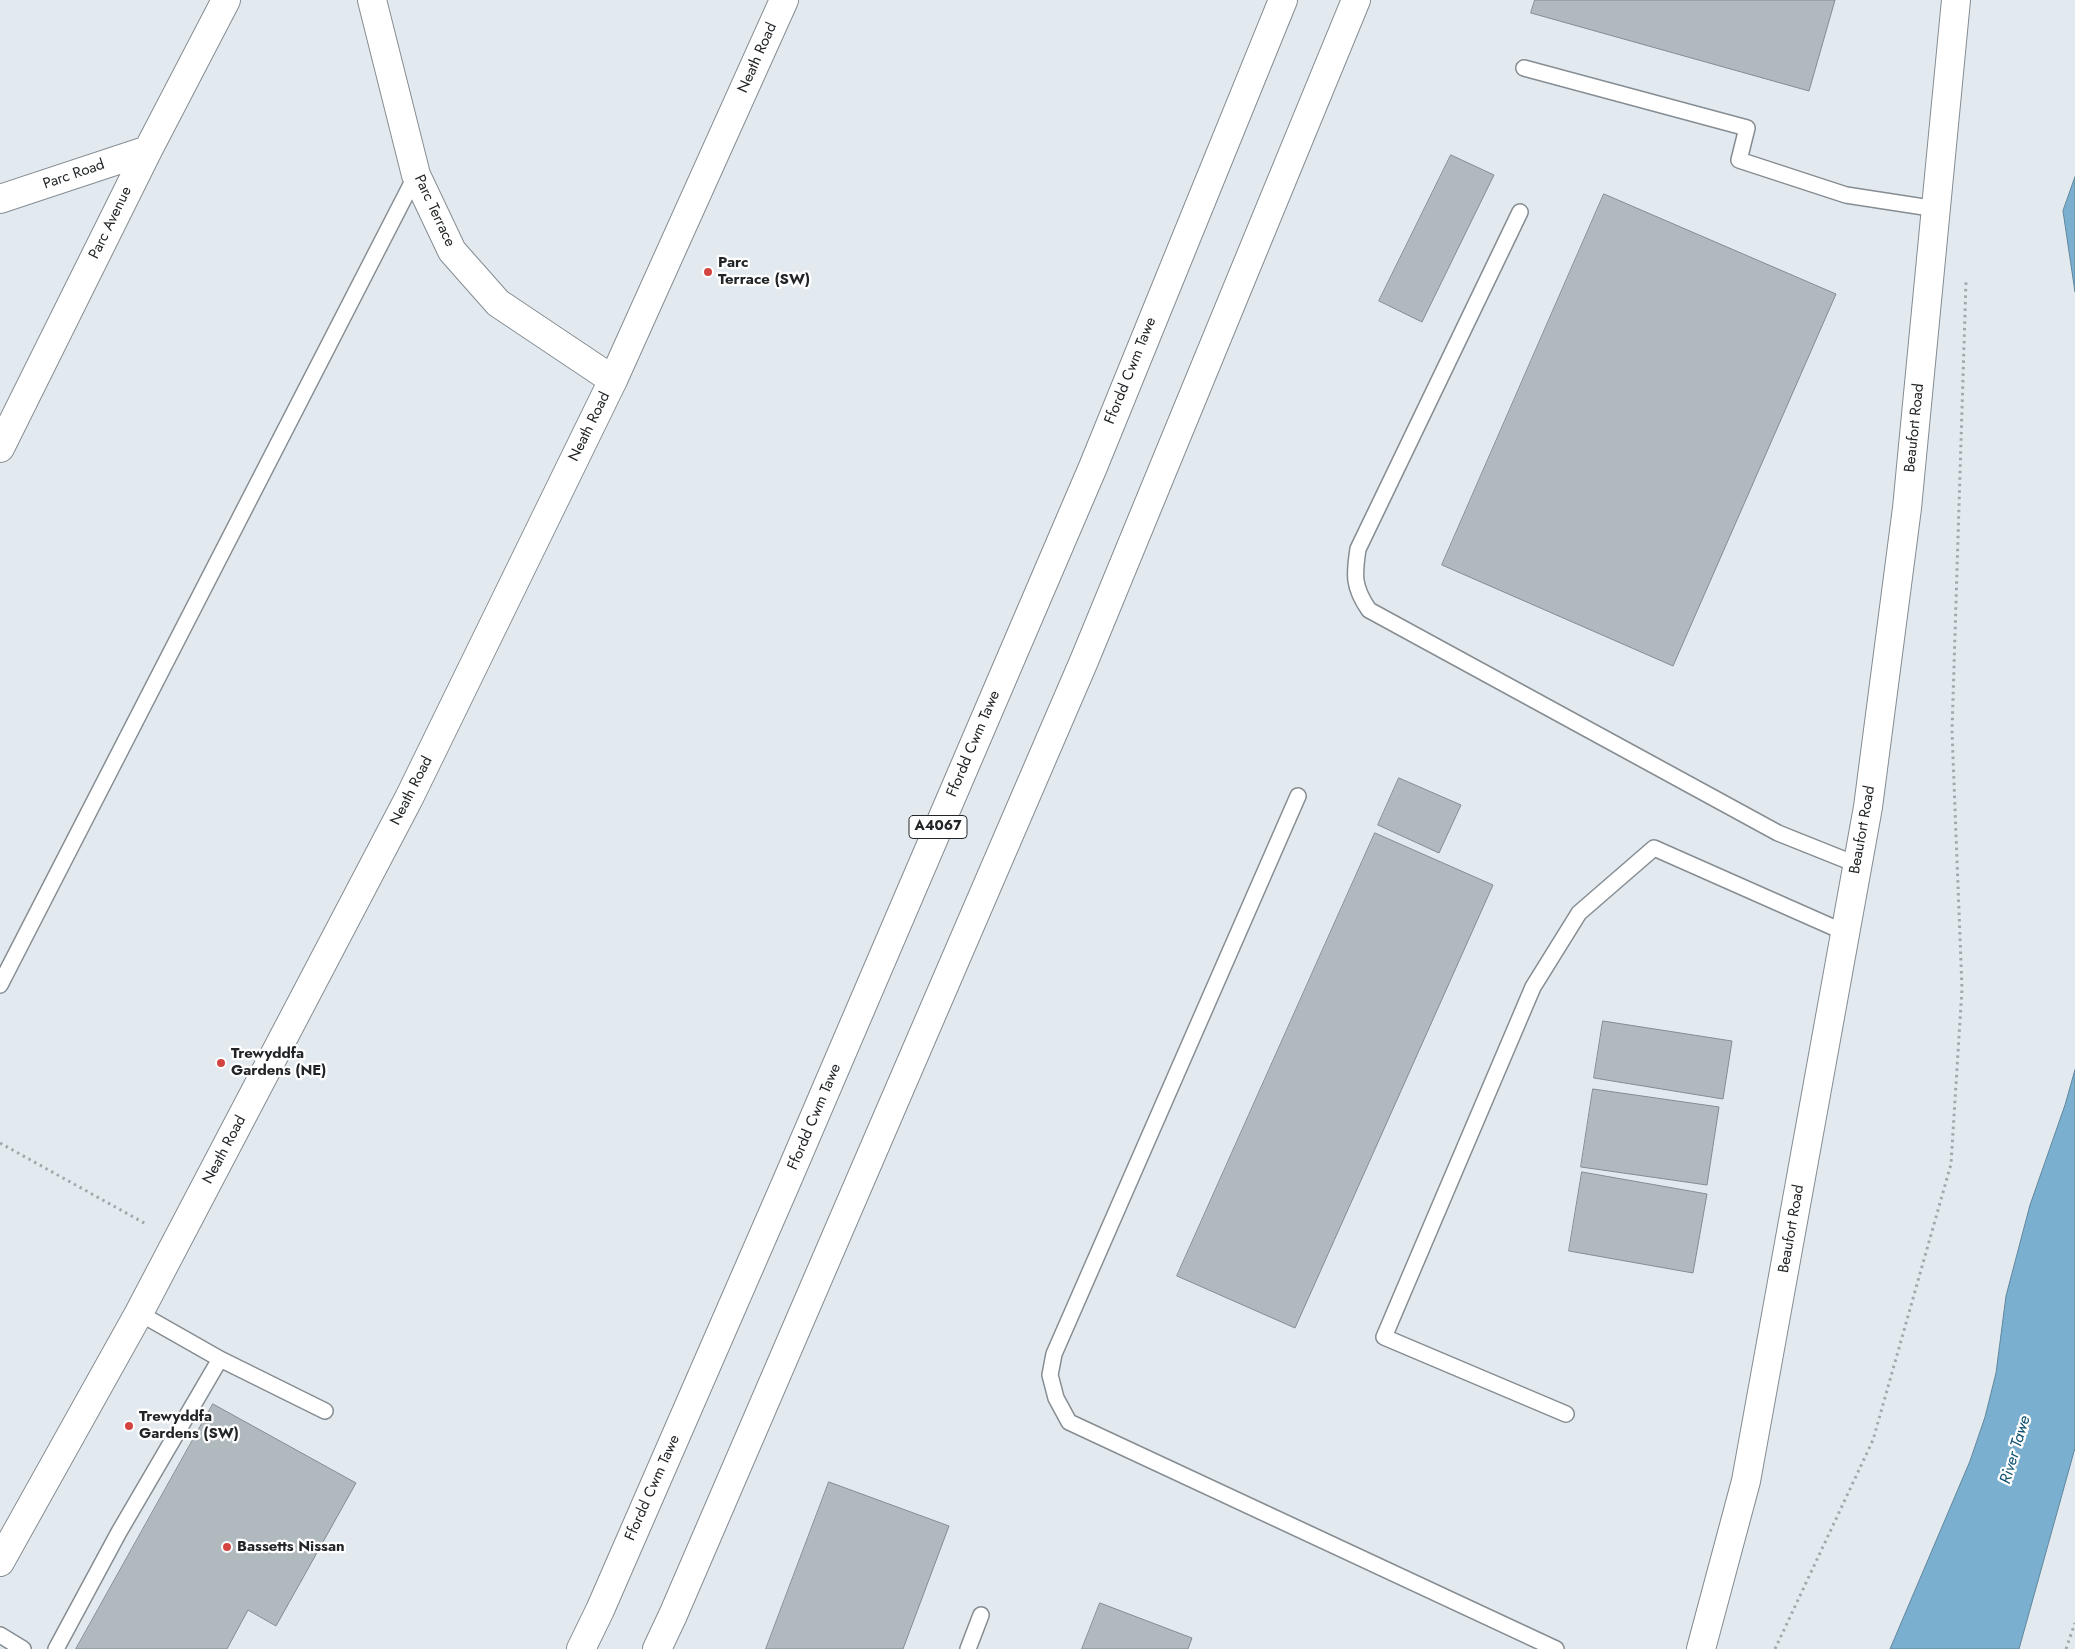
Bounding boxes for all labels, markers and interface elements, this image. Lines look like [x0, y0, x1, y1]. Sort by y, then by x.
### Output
street label: Neath Road [735, 20, 781, 96]
street label: Parc Road [41, 156, 107, 194]
street label: Parc Terrace [410, 172, 458, 250]
street label: Parc Avenue [86, 184, 136, 262]
place label: Parc Terrace (SW) [718, 254, 810, 289]
marker: Parc Terrace (SW) [702, 266, 714, 278]
street label: Ffordd Cwm Tawe [1101, 315, 1161, 427]
street label: Beaufort Road [1901, 383, 1929, 473]
street label: Neath Road [565, 389, 615, 465]
street label: Ffordd Cwm Tawe [943, 688, 1005, 800]
street label: Neath Road [387, 754, 437, 828]
street label: Beaufort Road [1846, 784, 1880, 876]
road number: A4067 [909, 816, 967, 839]
place label: Trewyddfa Gardens (NE) [231, 1045, 326, 1080]
marker: Trewyddfa Gardens (NE) [215, 1057, 227, 1069]
street label: Ffordd Cwm Tawe [784, 1061, 846, 1173]
street label: Neath Road [199, 1113, 251, 1187]
street label: Beaufort Road [1775, 1183, 1809, 1275]
place label: Trewyddfa Gardens (SW) [139, 1408, 239, 1443]
water label: River Tawe [1997, 1414, 2035, 1486]
marker: Trewyddfa Gardens (SW) [123, 1420, 135, 1432]
street label: Ffordd Cwm Tawe [622, 1432, 684, 1544]
place label: Bassetts Nissan [237, 1538, 345, 1556]
marker: Bassetts Nissan [221, 1541, 233, 1553]

